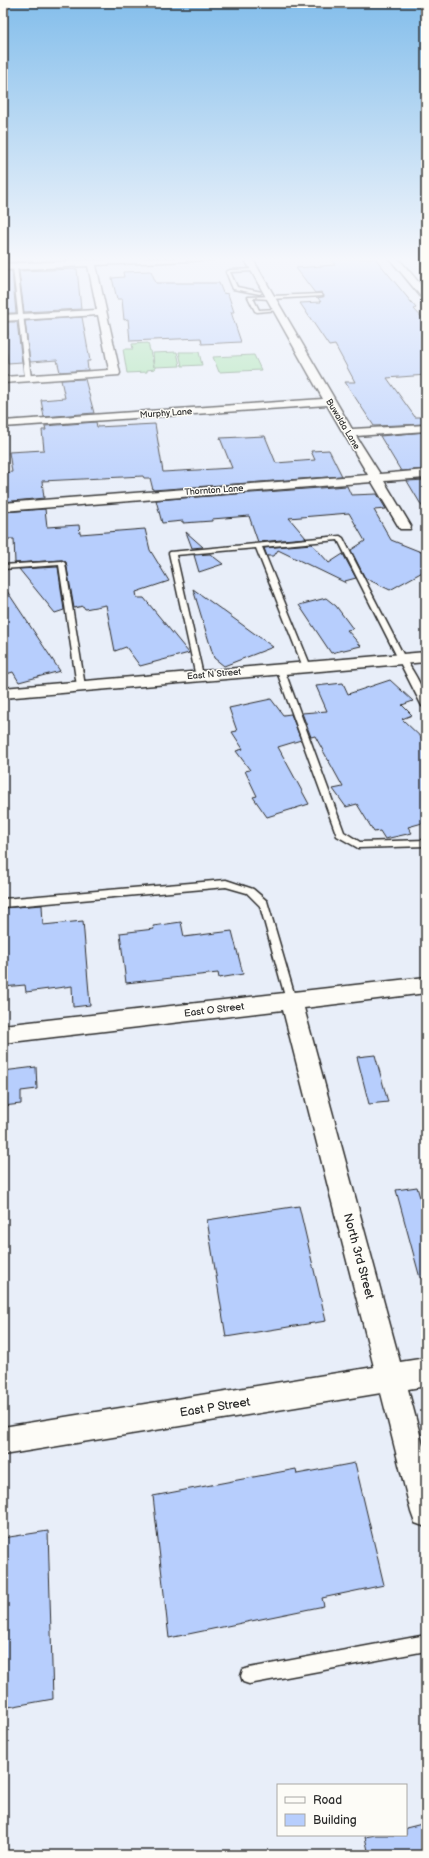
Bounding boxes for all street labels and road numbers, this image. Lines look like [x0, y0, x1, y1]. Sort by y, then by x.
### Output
street label: Buwalda Lane [323, 397, 362, 452]
street label: Murphy Lane [139, 406, 193, 421]
street label: Thornton Lane [184, 483, 245, 498]
street label: East N Street [186, 667, 242, 682]
street label: East O Street [183, 1000, 245, 1020]
street label: North 3rd Street [340, 1212, 377, 1301]
street label: East P Street [179, 1394, 252, 1420]

